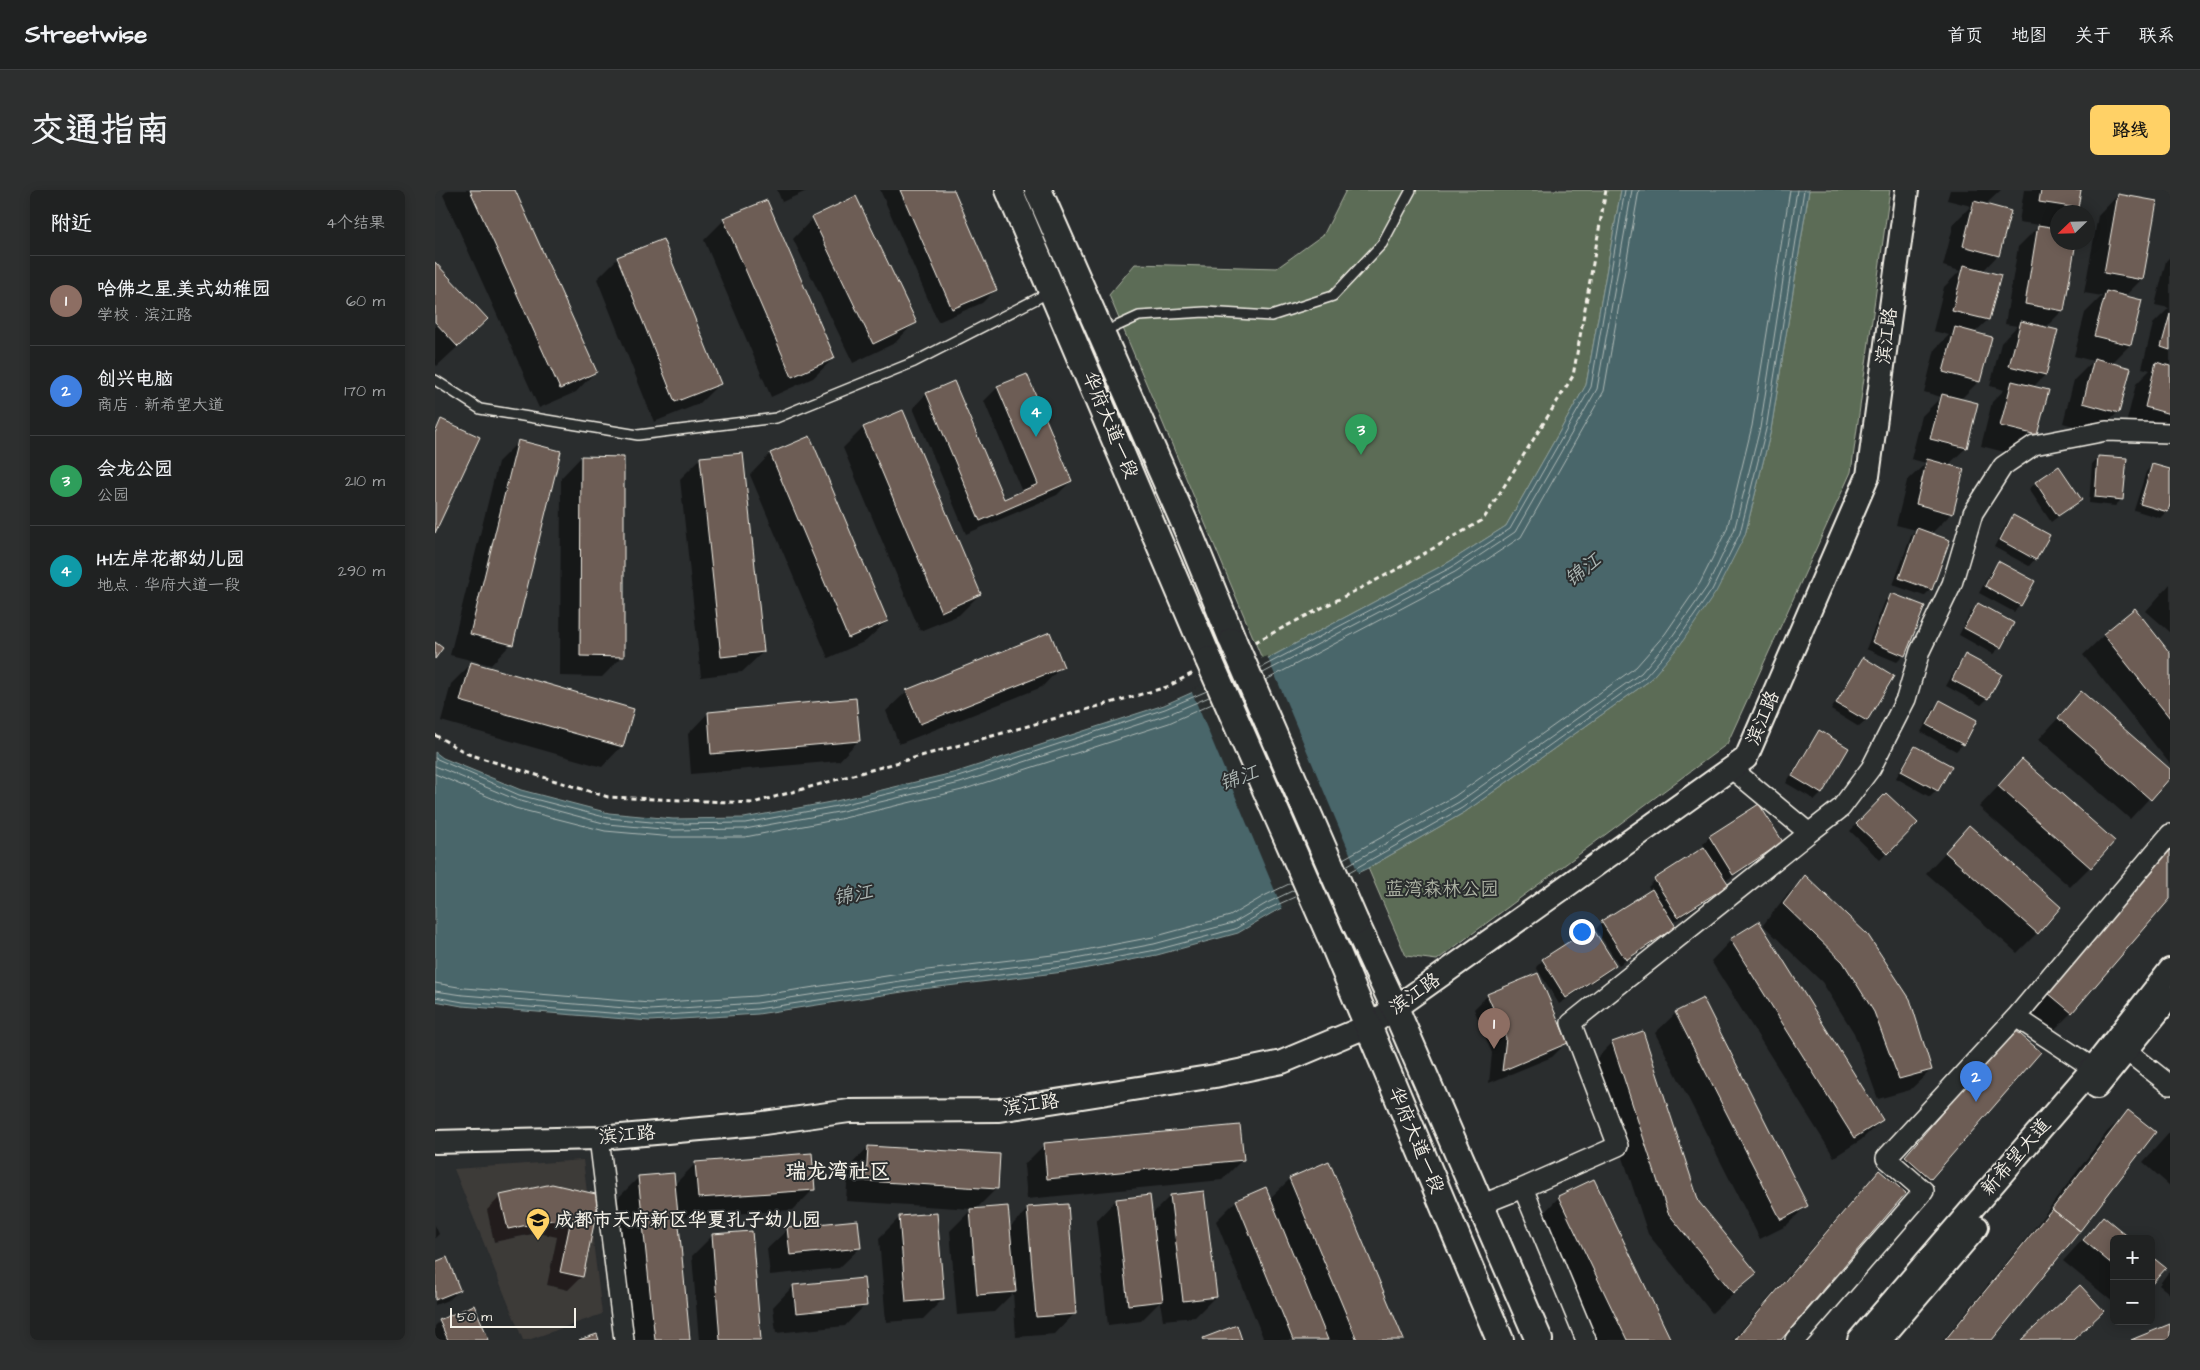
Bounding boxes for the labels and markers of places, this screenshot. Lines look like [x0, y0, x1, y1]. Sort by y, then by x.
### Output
pin: 4 [1020, 396, 1052, 437]
pin: 3 [1345, 414, 1377, 455]
pin: 1 [1478, 1008, 1510, 1049]
pin: 2 [1960, 1061, 1992, 1102]
school or university icon: 成都市天府新区华夏孔子幼儿园 [525, 1207, 551, 1241]
place label: 成都市天府新区华夏孔子幼儿园 [555, 1207, 821, 1234]

